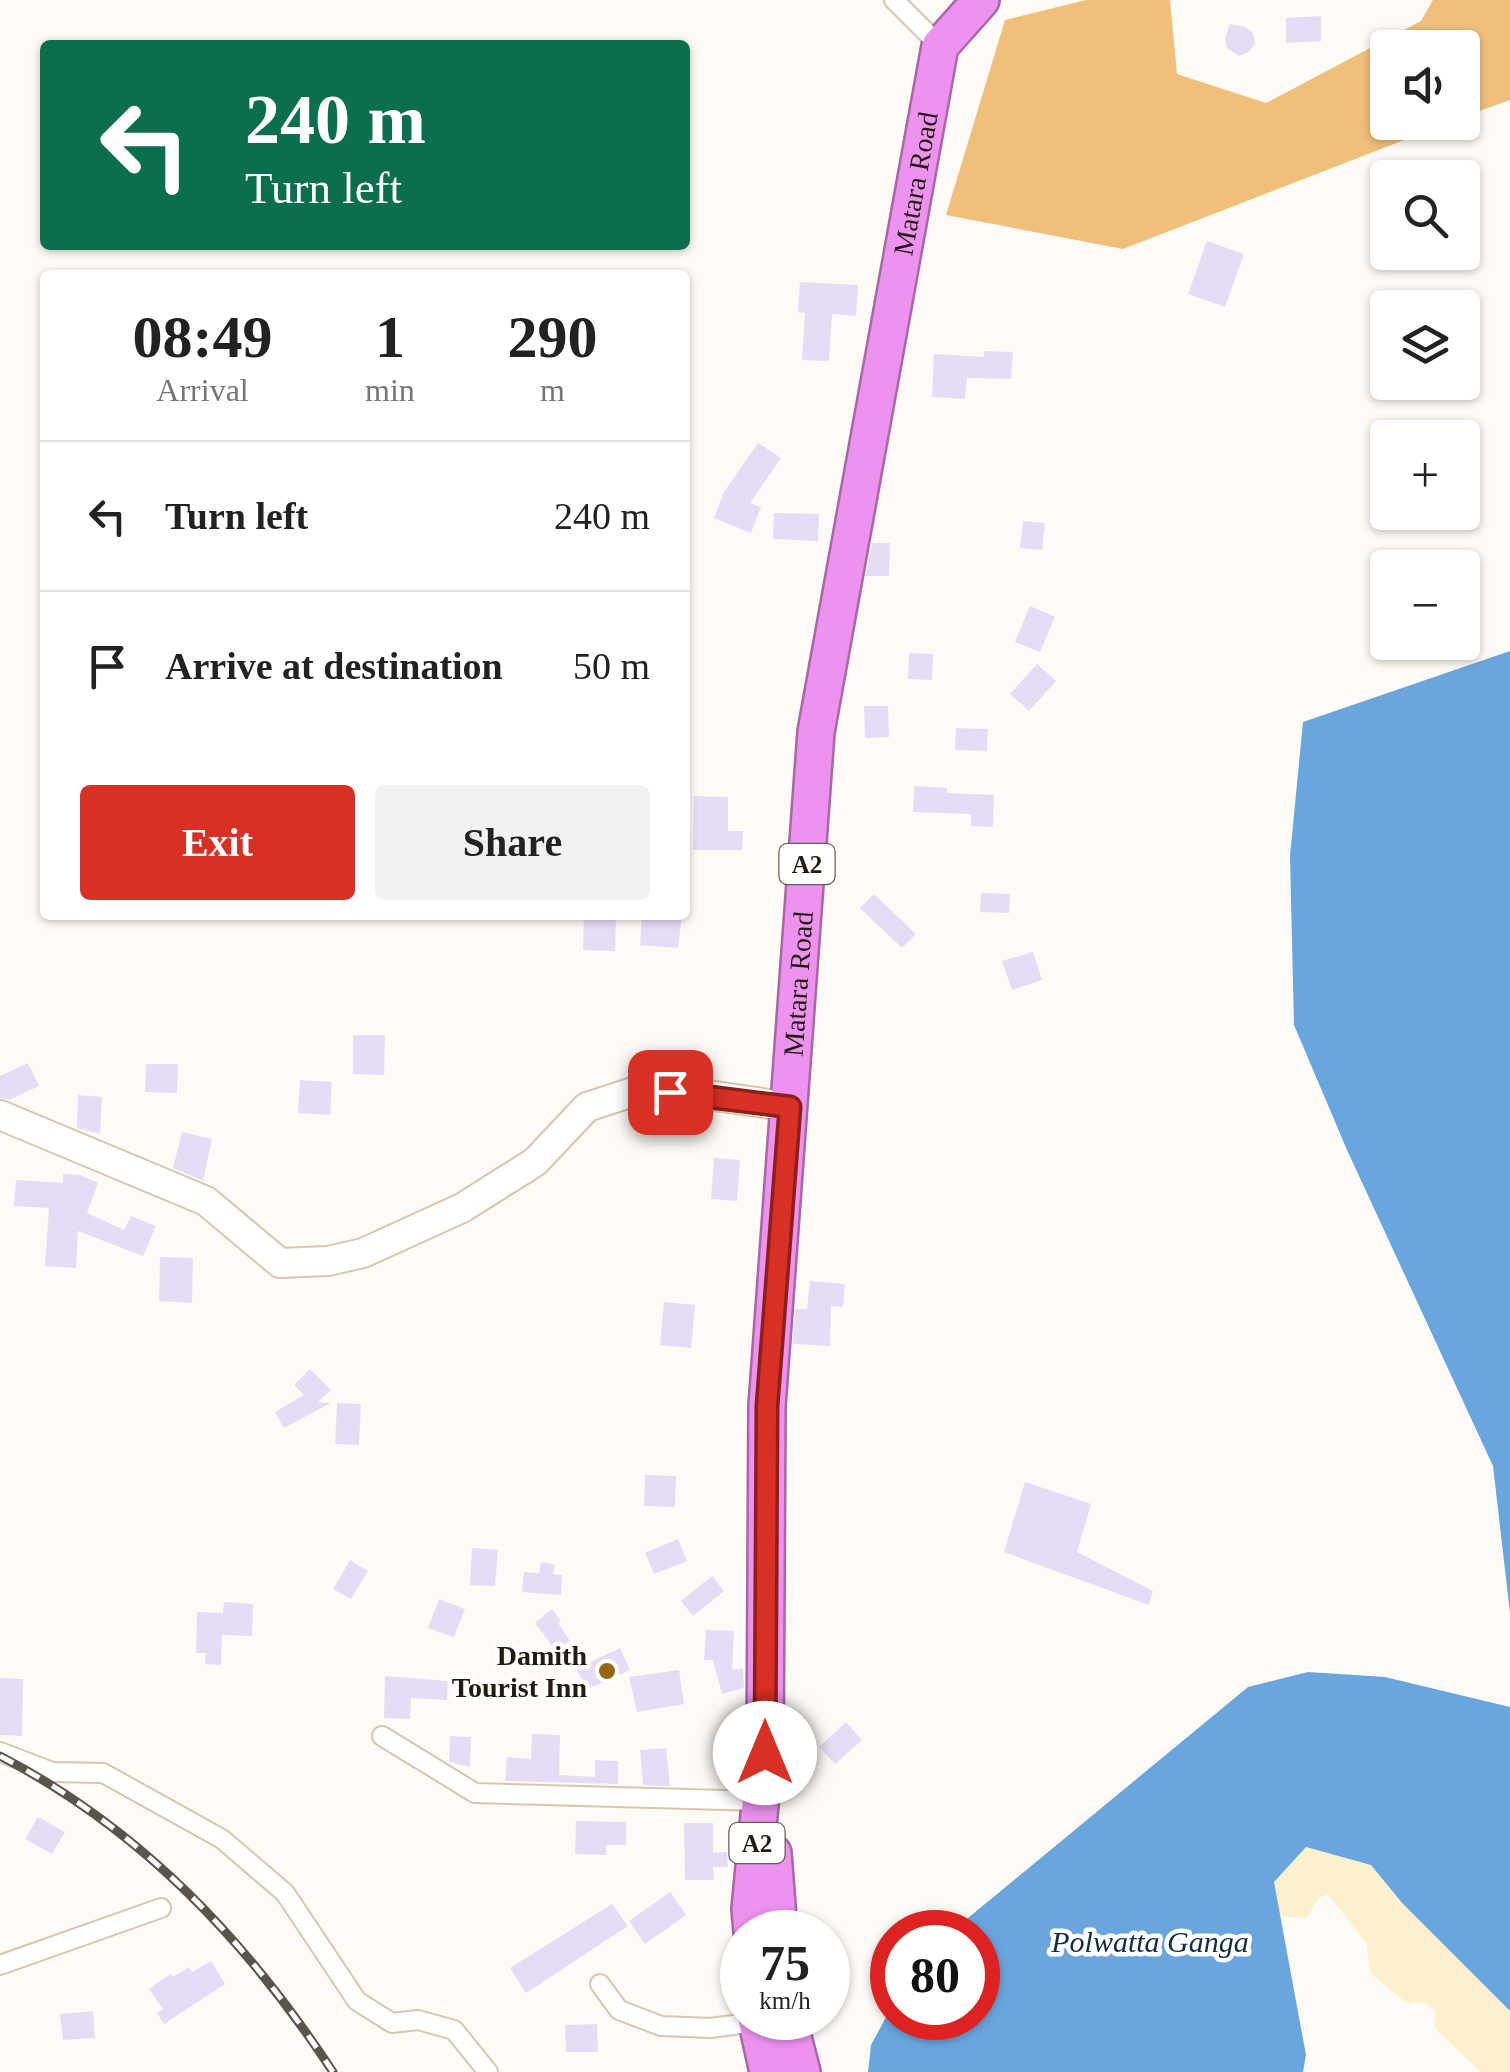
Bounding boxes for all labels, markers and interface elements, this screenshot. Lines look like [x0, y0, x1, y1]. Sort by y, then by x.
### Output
map controls [1370, 30, 1480, 660]
button: sound [1370, 30, 1480, 140]
icon: left [80, 80, 210, 210]
text: 240 m [245, 81, 426, 158]
street label: Matara Road [887, 109, 943, 258]
button: search [1370, 160, 1480, 270]
text: Turn left [245, 163, 402, 213]
button: layers [1370, 290, 1480, 400]
text: 08:49 [133, 304, 273, 370]
text: 1 [375, 304, 405, 370]
text: 290 [507, 304, 597, 370]
text: Arrival [156, 372, 249, 408]
text: min [365, 372, 415, 408]
text: m [540, 372, 565, 408]
button: + [1370, 420, 1480, 530]
icon: left [80, 489, 135, 544]
text: Turn left [165, 495, 308, 537]
text: 240 m [554, 495, 650, 537]
button: − [1370, 550, 1480, 660]
icon: arrive [80, 639, 135, 694]
text: Arrive at destination [165, 645, 503, 687]
text: 50 m [573, 645, 650, 687]
button: Exit [80, 785, 355, 900]
button: Share [375, 785, 650, 900]
road number: A2 [780, 844, 834, 884]
street label: Matara Road [777, 910, 818, 1058]
pin [628, 1050, 713, 1135]
icon: arrive [643, 1065, 698, 1120]
place label: Damith Tourist Inn [452, 1640, 587, 1703]
marker: Damith Tourist Inn [596, 1660, 618, 1682]
position arrow [713, 1701, 817, 1805]
road number: A2 [730, 1823, 784, 1863]
speed limit sign: 80 [870, 1910, 1000, 2040]
water label: Polwatta Ganga [1050, 1925, 1249, 1958]
text: 75 [760, 1935, 810, 1991]
text: km/h [759, 1987, 811, 2014]

